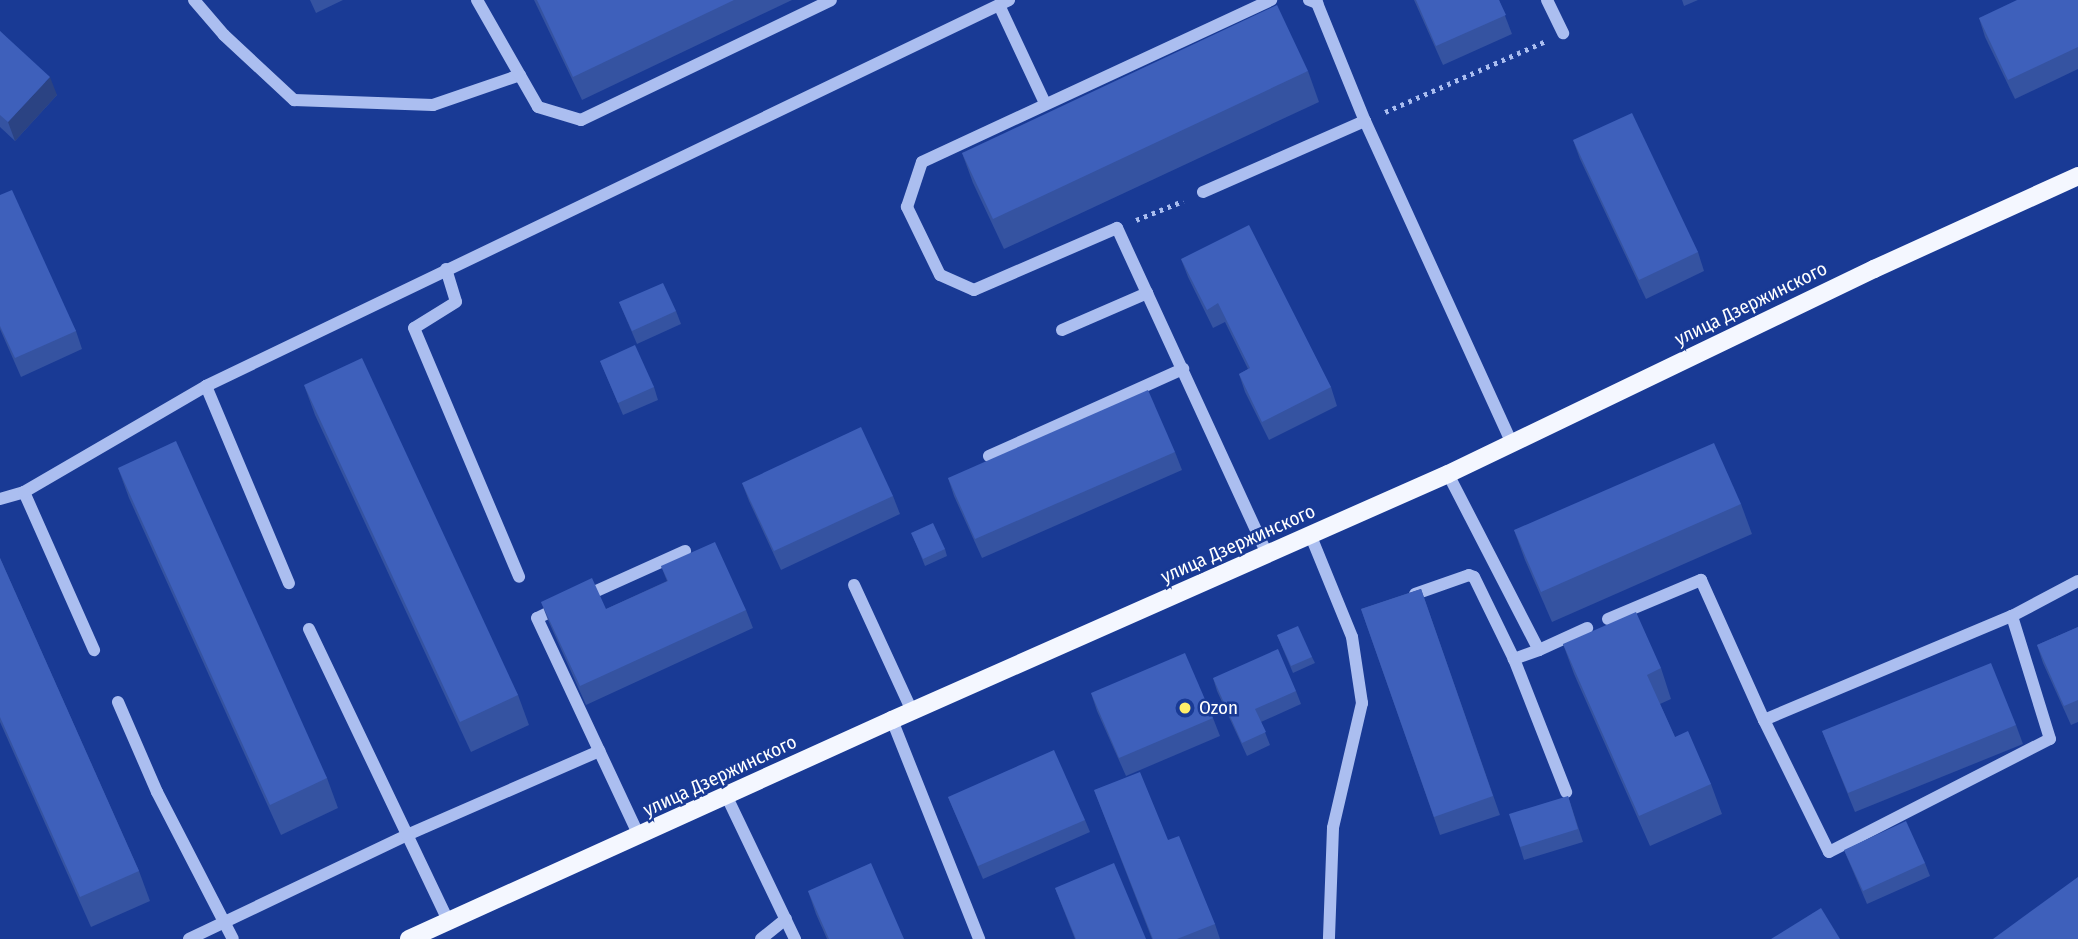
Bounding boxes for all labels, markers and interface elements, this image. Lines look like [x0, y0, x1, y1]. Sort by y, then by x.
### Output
street label: улица Дзержинского [1671, 257, 1831, 351]
street label: улица Дзержинского [1157, 500, 1319, 588]
place label: Ozon [1199, 697, 1238, 719]
marker: Ozon [1177, 700, 1193, 716]
street label: улица Дзержинского [640, 730, 800, 822]

